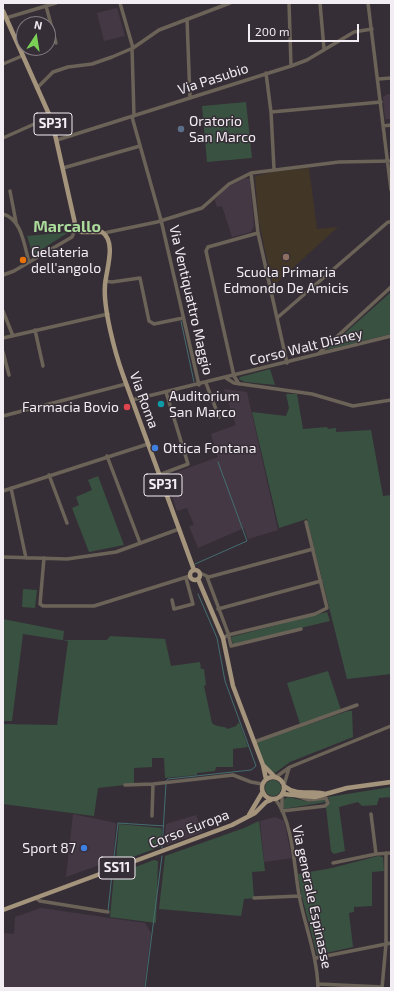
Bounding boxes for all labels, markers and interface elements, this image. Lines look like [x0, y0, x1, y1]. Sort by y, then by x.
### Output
north arrow [16, 16, 56, 56]
scale bar [250, 16, 361, 42]
text: N [33, 18, 44, 32]
text: 200 m [255, 24, 289, 38]
street label: Via Pasubio [176, 60, 250, 98]
road number: SP31 [34, 113, 72, 135]
place label: Oratorio San Marco [189, 113, 256, 146]
marker: Oratorio San Marco [176, 124, 186, 134]
district label: Marcallo [33, 217, 101, 237]
street label: Via Ventiquattro Maggio [166, 224, 216, 376]
place label: Gelateria dell'angolo [31, 244, 101, 276]
marker: Scuola Primaria Edmondo De Amicis [281, 252, 291, 262]
marker: Gelateria dell'angolo [18, 255, 28, 265]
place label: Scuola Primaria Edmondo De Amicis [223, 264, 349, 296]
street label: Corso Walt Disney [248, 325, 364, 369]
street label: Via Roma [126, 369, 162, 431]
place label: Auditorium San Marco [169, 388, 240, 420]
place label: Farmacia Bovio [22, 399, 119, 415]
marker: Auditorium San Marco [156, 399, 166, 409]
marker: Farmacia Bovio [122, 402, 132, 412]
place label: Ottica Fontana [163, 440, 256, 456]
marker: Ottica Fontana [150, 443, 160, 453]
road number: SP31 [144, 474, 182, 496]
street label: Corso Europa [146, 806, 232, 852]
street label: Via generale Espinasse [289, 824, 335, 970]
place label: Sport 87 [22, 840, 76, 856]
marker: Sport 87 [79, 843, 89, 853]
road number: SS11 [99, 857, 135, 879]

